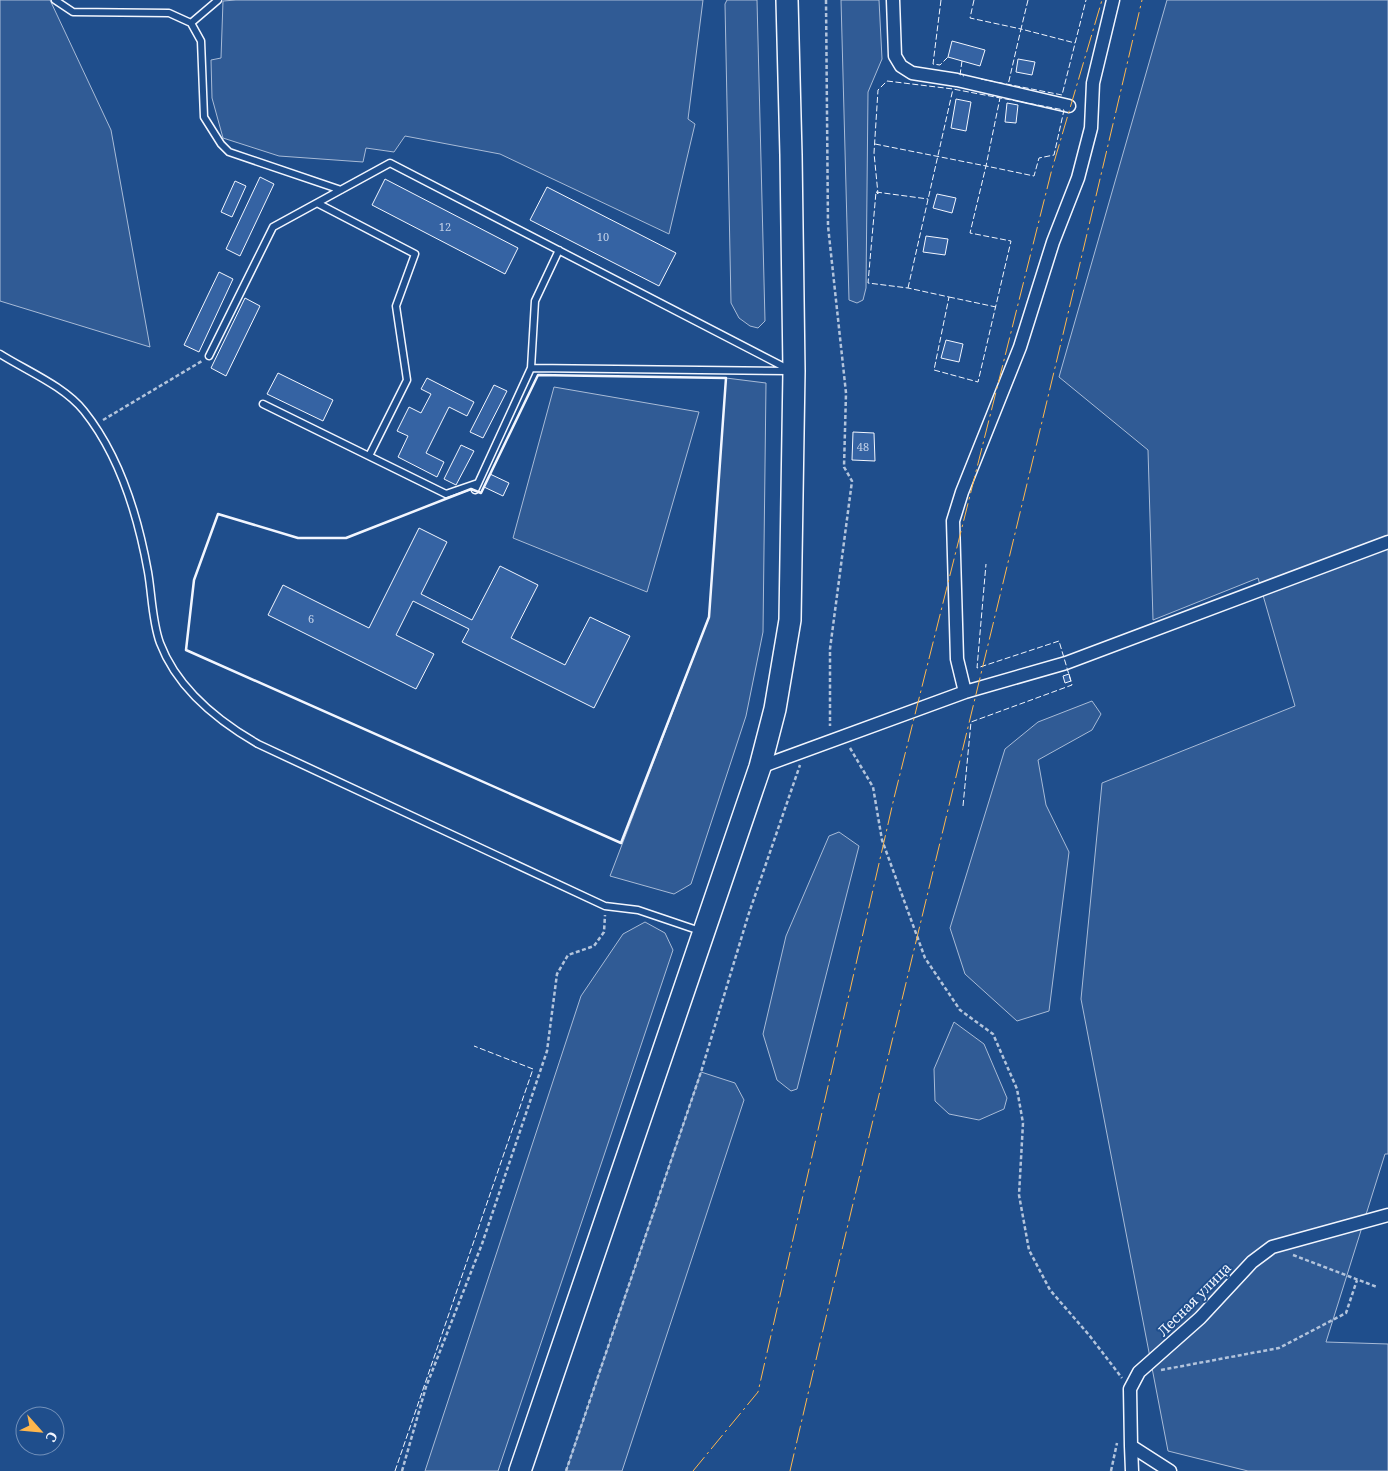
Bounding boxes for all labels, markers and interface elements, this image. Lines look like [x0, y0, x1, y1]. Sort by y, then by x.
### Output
house number: 12 [439, 219, 451, 234]
house number: 10 [597, 229, 609, 244]
house number: 48 [857, 439, 869, 454]
house number: 6 [308, 611, 314, 626]
street label: Лесная улица [1153, 1258, 1235, 1340]
north arrow [15, 1406, 65, 1456]
text: С [41, 1429, 63, 1446]

